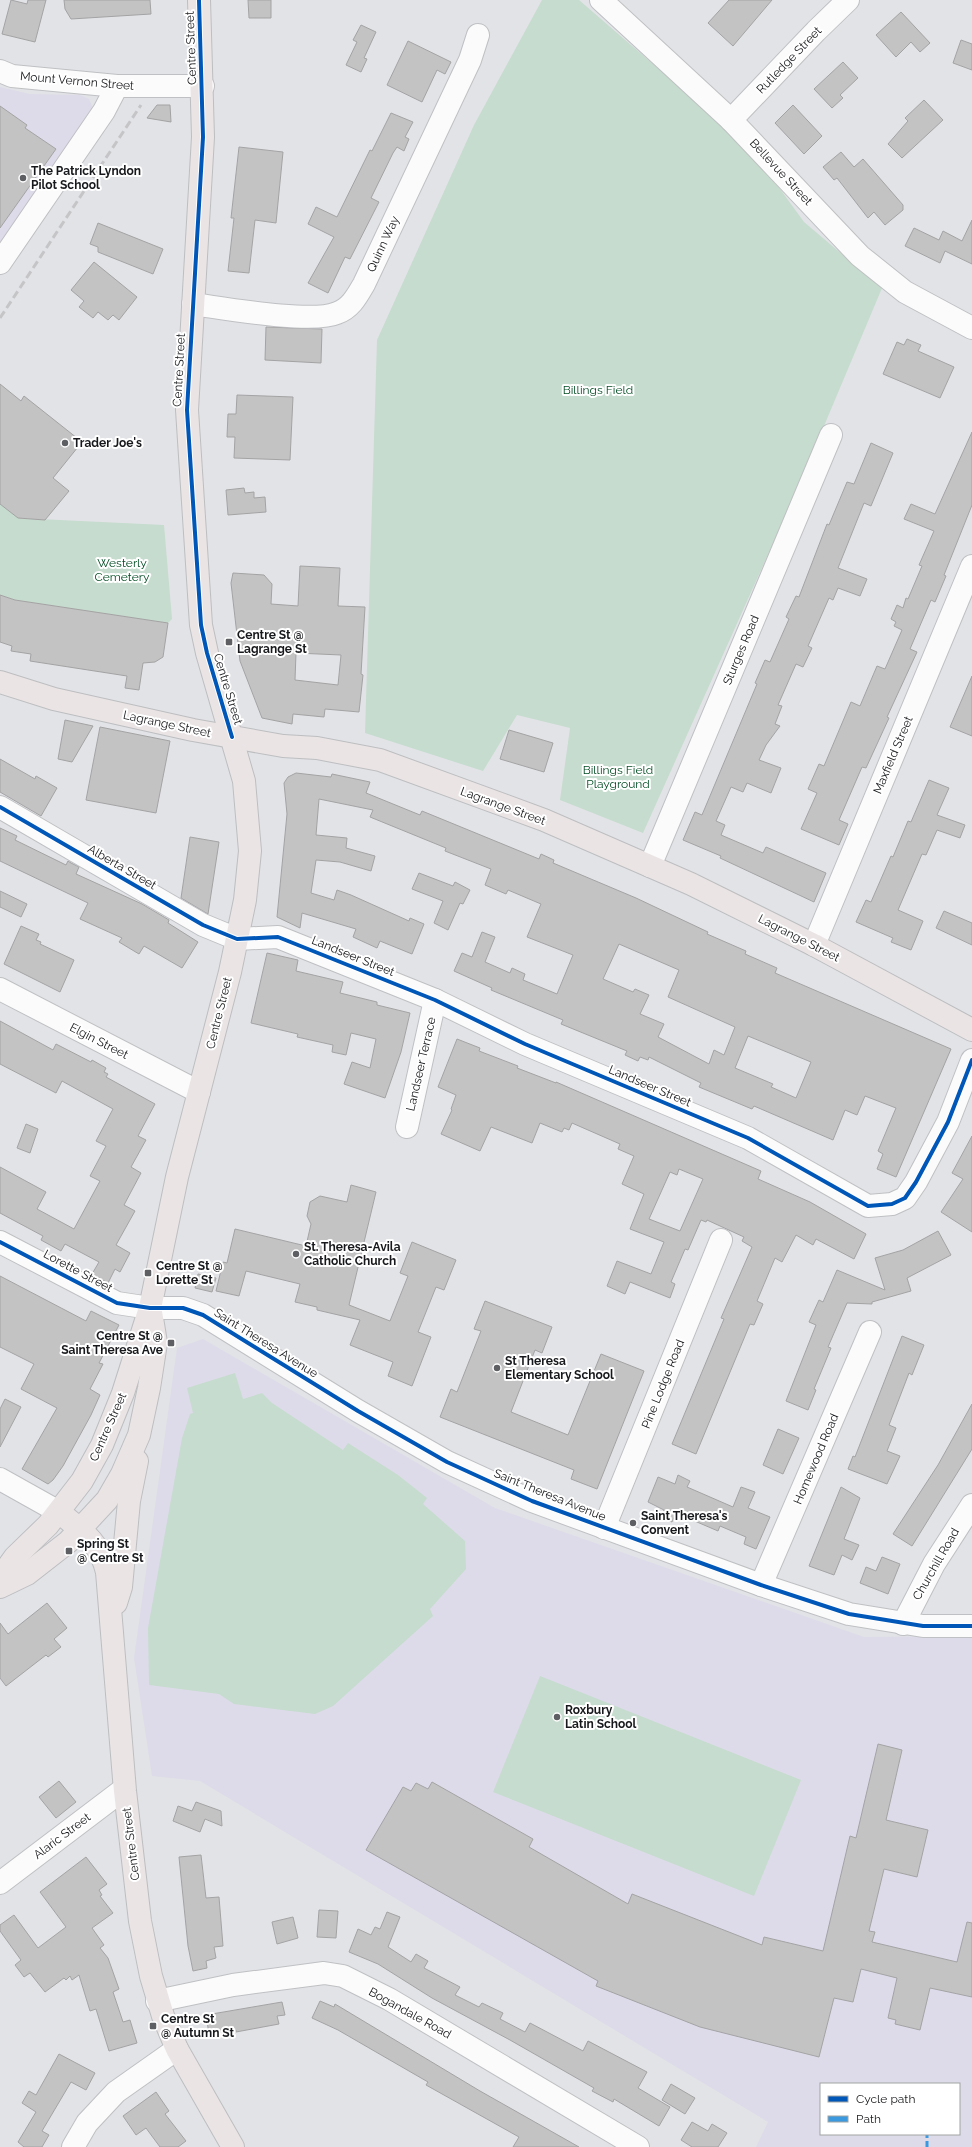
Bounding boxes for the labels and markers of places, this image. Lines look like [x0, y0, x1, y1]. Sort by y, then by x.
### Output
place label: The Patrick Lyndon Pilot School [31, 164, 141, 192]
marker: The Patrick Lyndon Pilot School [18, 173, 28, 183]
place label: Trader Joe's [73, 436, 142, 450]
marker: Trader Joe's [60, 438, 70, 448]
place label: Centre St @ Lagrange St [237, 628, 307, 656]
marker: Centre St @ Lagrange St [224, 637, 234, 647]
place label: St. Theresa-Avila Catholic Church [304, 1240, 401, 1268]
marker: St. Theresa-Avila Catholic Church [291, 1249, 301, 1259]
place label: Centre St @ Lorette St [156, 1259, 223, 1287]
marker: Centre St @ Lorette St [143, 1268, 153, 1278]
place label: Centre St @ Saint Theresa Ave [61, 1329, 163, 1357]
marker: Centre St @ Saint Theresa Ave [166, 1338, 176, 1348]
place label: St Theresa Elementary School [505, 1354, 614, 1382]
marker: St Theresa Elementary School [492, 1363, 502, 1373]
place label: Saint Theresa's Convent [641, 1509, 728, 1537]
marker: Saint Theresa's Convent [628, 1518, 638, 1528]
place label: Spring St @ Centre St [77, 1537, 144, 1565]
marker: Spring St @ Centre St [64, 1546, 74, 1556]
place label: Roxbury Latin School [565, 1703, 637, 1731]
marker: Roxbury Latin School [552, 1712, 562, 1722]
place label: Centre St @ Autumn St [161, 2012, 235, 2040]
marker: Centre St @ Autumn St [148, 2021, 158, 2031]

